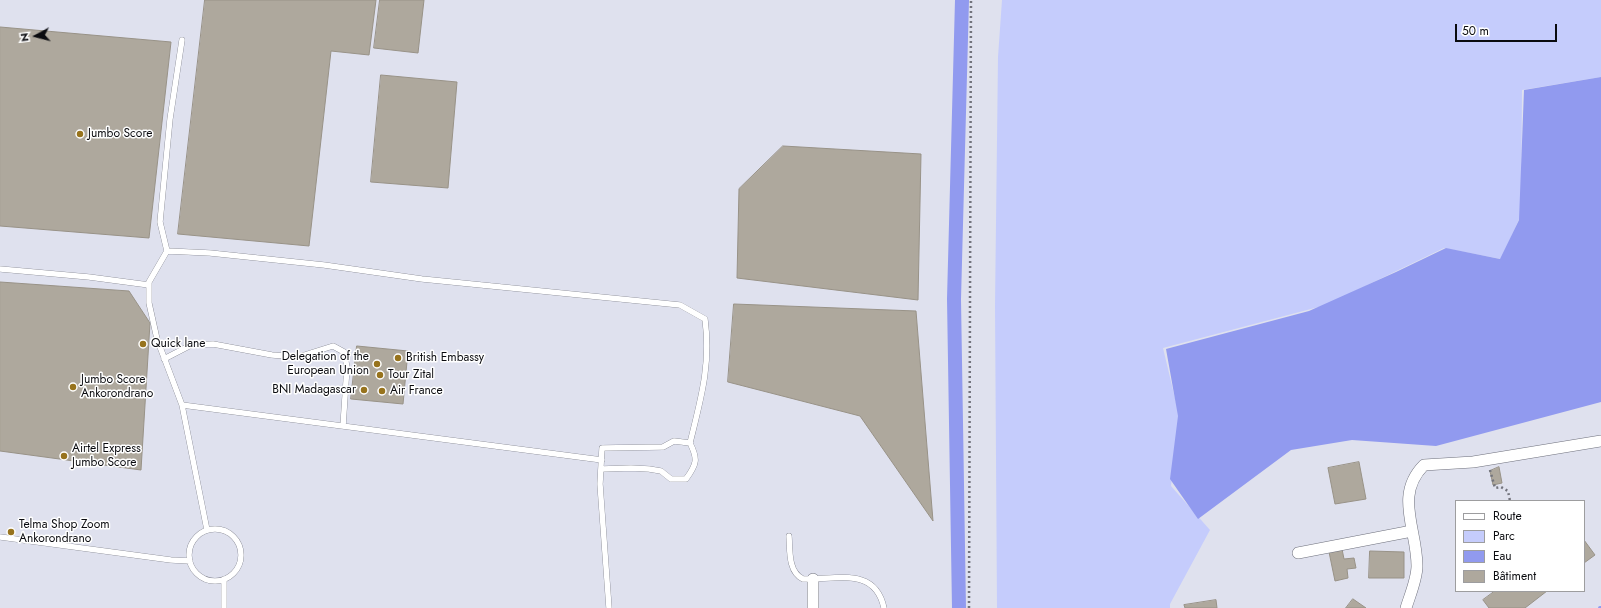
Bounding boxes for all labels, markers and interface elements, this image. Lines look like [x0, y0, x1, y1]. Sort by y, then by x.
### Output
north arrow [16, 16, 56, 56]
scale bar [1457, 16, 1559, 42]
text: 50 m [1462, 22, 1489, 40]
text: N [16, 32, 33, 43]
place label: Jumbo Score [88, 127, 153, 141]
marker: Jumbo Score [75, 129, 85, 139]
place label: Quick lane [151, 337, 206, 351]
marker: Quick lane [138, 339, 148, 349]
place label: Delegation of the European Union [282, 350, 369, 378]
place label: British Embassy [406, 351, 484, 365]
marker: British Embassy [393, 353, 403, 363]
marker: Delegation of the European Union [372, 359, 382, 369]
place label: Tour Zital [388, 368, 434, 382]
marker: Tour Zital [375, 370, 385, 380]
place label: Jumbo Score Ankorondrano [81, 373, 153, 401]
marker: Jumbo Score Ankorondrano [68, 382, 78, 392]
place label: BNI Madagascar [272, 383, 356, 397]
place label: Air France [390, 384, 443, 398]
marker: BNI Madagascar [359, 385, 369, 395]
marker: Air France [377, 386, 387, 396]
place label: Airtel Express Jumbo Score [72, 442, 141, 470]
marker: Airtel Express Jumbo Score [59, 451, 69, 461]
legend [1455, 500, 1585, 592]
text: Route [1493, 507, 1522, 525]
place label: Telma Shop Zoom Ankorondrano [19, 518, 110, 546]
marker: Telma Shop Zoom Ankorondrano [6, 527, 16, 537]
text: Parc [1493, 527, 1515, 545]
text: Eau [1493, 547, 1512, 565]
text: Bâtiment [1493, 567, 1536, 585]

